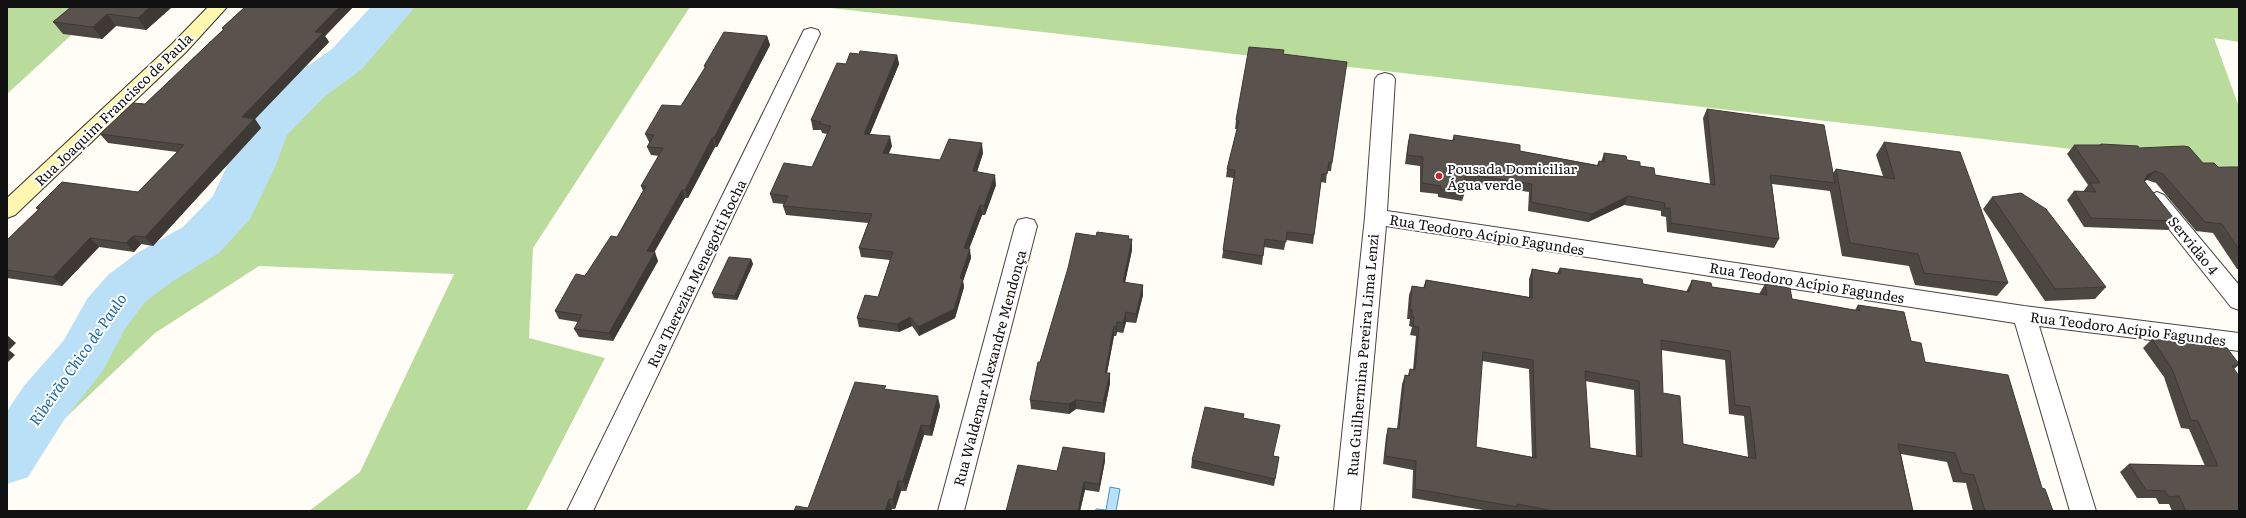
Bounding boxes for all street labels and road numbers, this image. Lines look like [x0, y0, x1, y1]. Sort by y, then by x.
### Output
street label: Rua Joaquim Francisco de Paula [30, 28, 197, 190]
street label: Rua Therezita Menegotti Rocha [642, 175, 751, 370]
street label: Rua Teodoro Acípio Fagundes [1388, 209, 1586, 259]
street label: Servidão 4 [2164, 212, 2224, 279]
street label: Rua Guilhermina Pereira Lima Lenzi [1341, 233, 1383, 477]
street label: Rua Waldemar Alexandre Mendonça [948, 247, 1030, 488]
street label: Rua Teodoro Acípio Fagundes [1708, 257, 1906, 307]
street label: Rua Teodoro Acípio Fagundes [2029, 306, 2227, 350]

